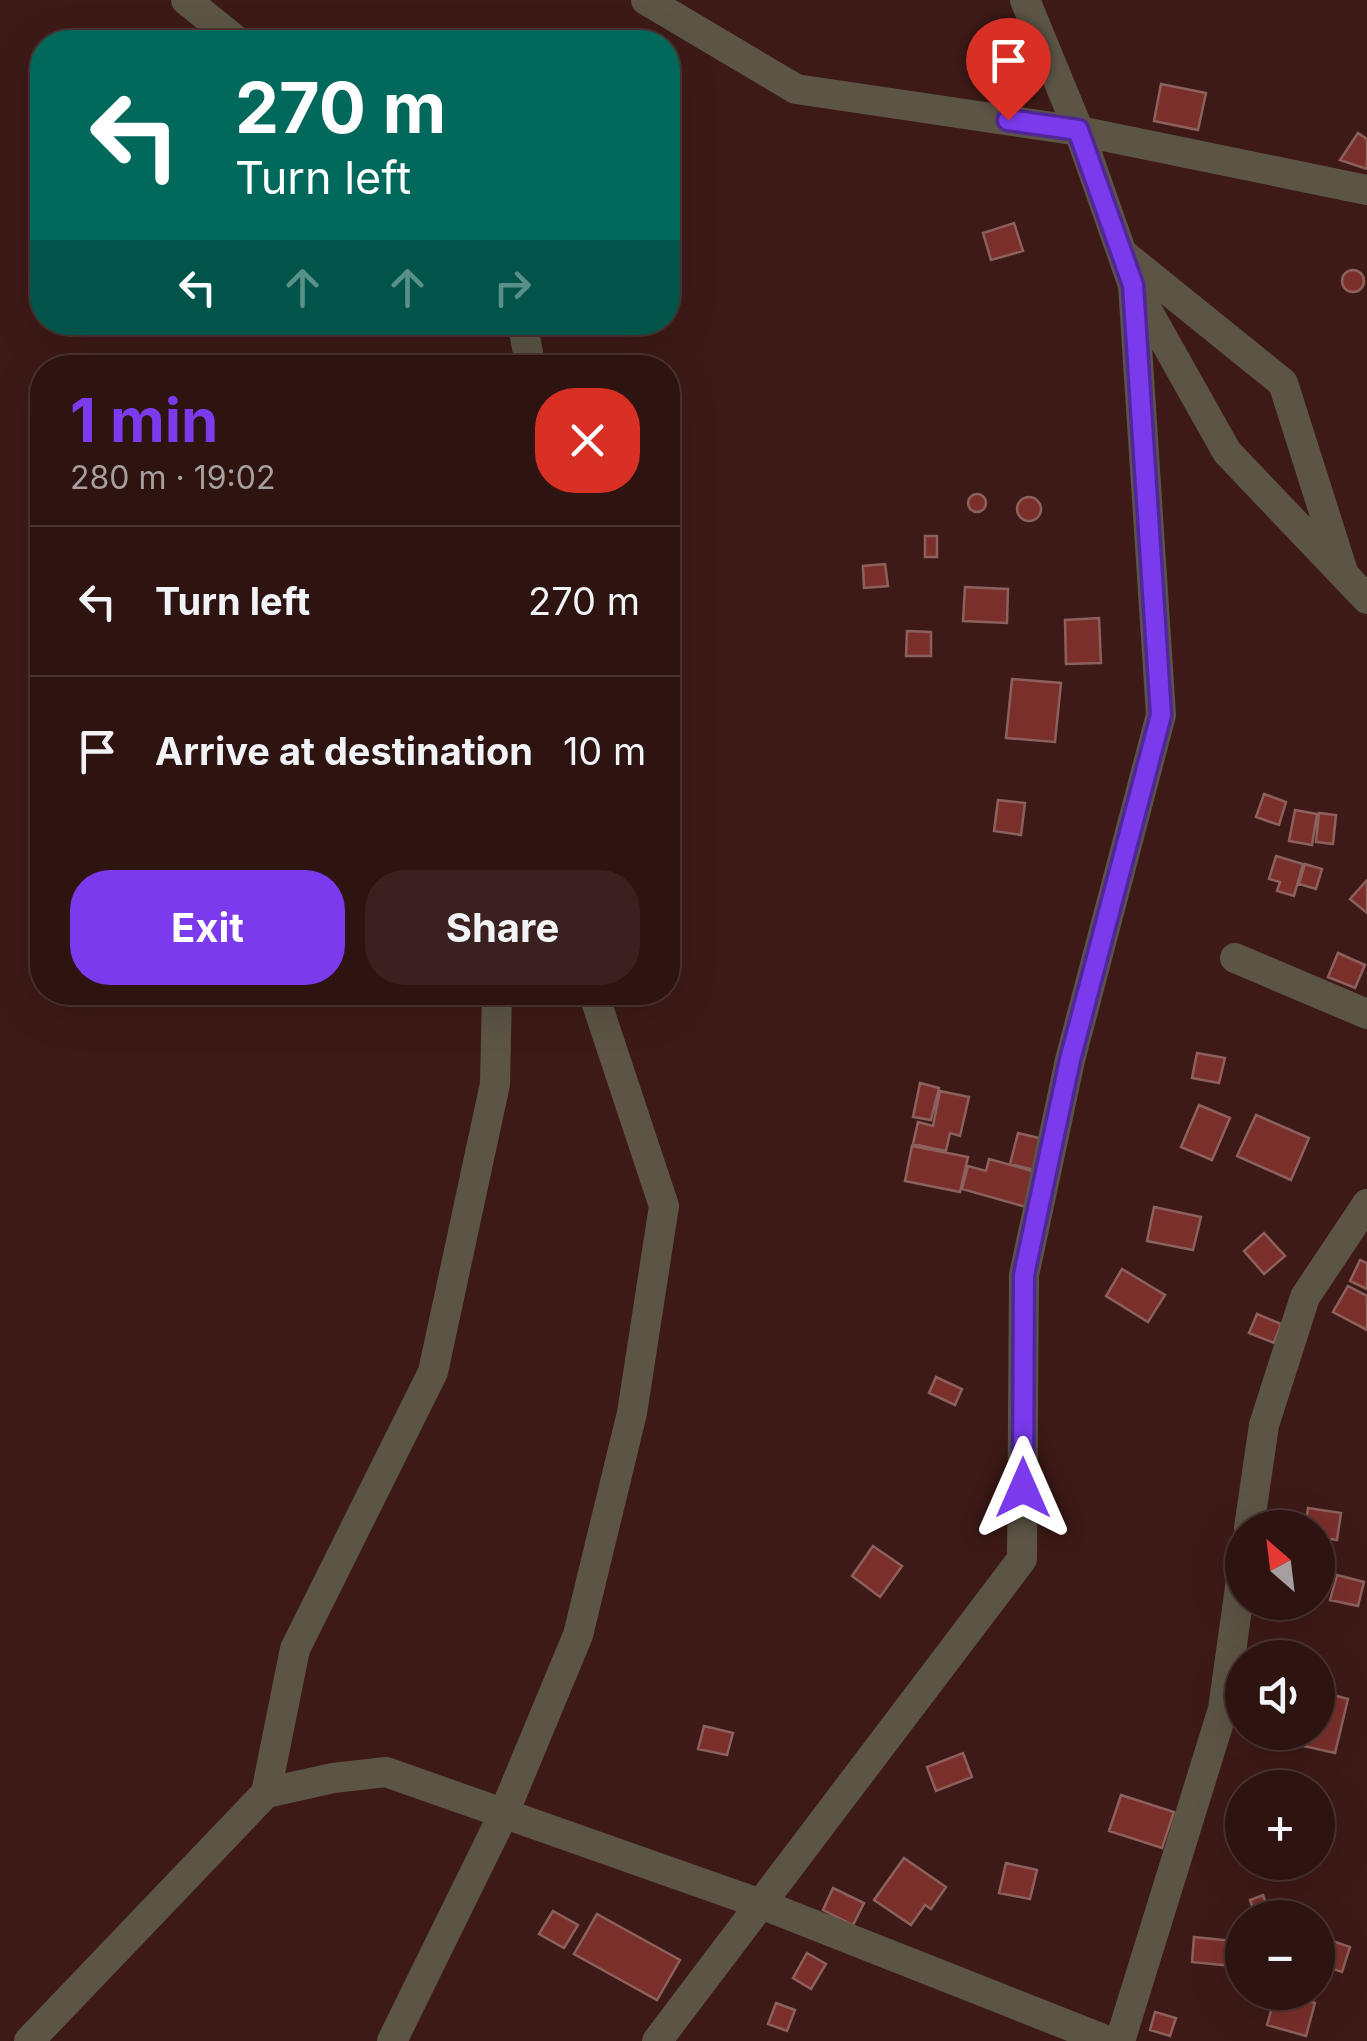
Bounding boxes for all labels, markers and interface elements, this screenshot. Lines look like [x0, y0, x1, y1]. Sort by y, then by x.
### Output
pin [966, 18, 1051, 121]
icon: arrive [981, 33, 1036, 88]
text: 270 m [235, 65, 446, 150]
icon: left [70, 70, 200, 200]
text: Turn left [235, 150, 411, 205]
icon: left [170, 260, 225, 315]
icon: ahead [275, 260, 330, 315]
icon: ahead [380, 260, 435, 315]
icon: right [485, 260, 540, 315]
text: 1 min [70, 384, 218, 456]
button: close [535, 388, 640, 493]
text: 280 m · 19:02 [70, 458, 276, 497]
icon: left [70, 574, 125, 629]
text: Turn left [155, 578, 310, 624]
text: 270 m [528, 578, 640, 624]
icon: arrive [70, 724, 125, 779]
text: Arrive at destination [155, 728, 533, 774]
text: 10 m [563, 728, 646, 774]
button: Exit [70, 870, 345, 985]
button: Share [365, 870, 640, 985]
position arrow [971, 1436, 1075, 1540]
north arrow [1225, 1510, 1335, 1620]
map controls [1225, 1510, 1335, 2010]
button: sound [1225, 1640, 1335, 1750]
button: + [1225, 1770, 1335, 1880]
button: − [1225, 1900, 1335, 2010]

